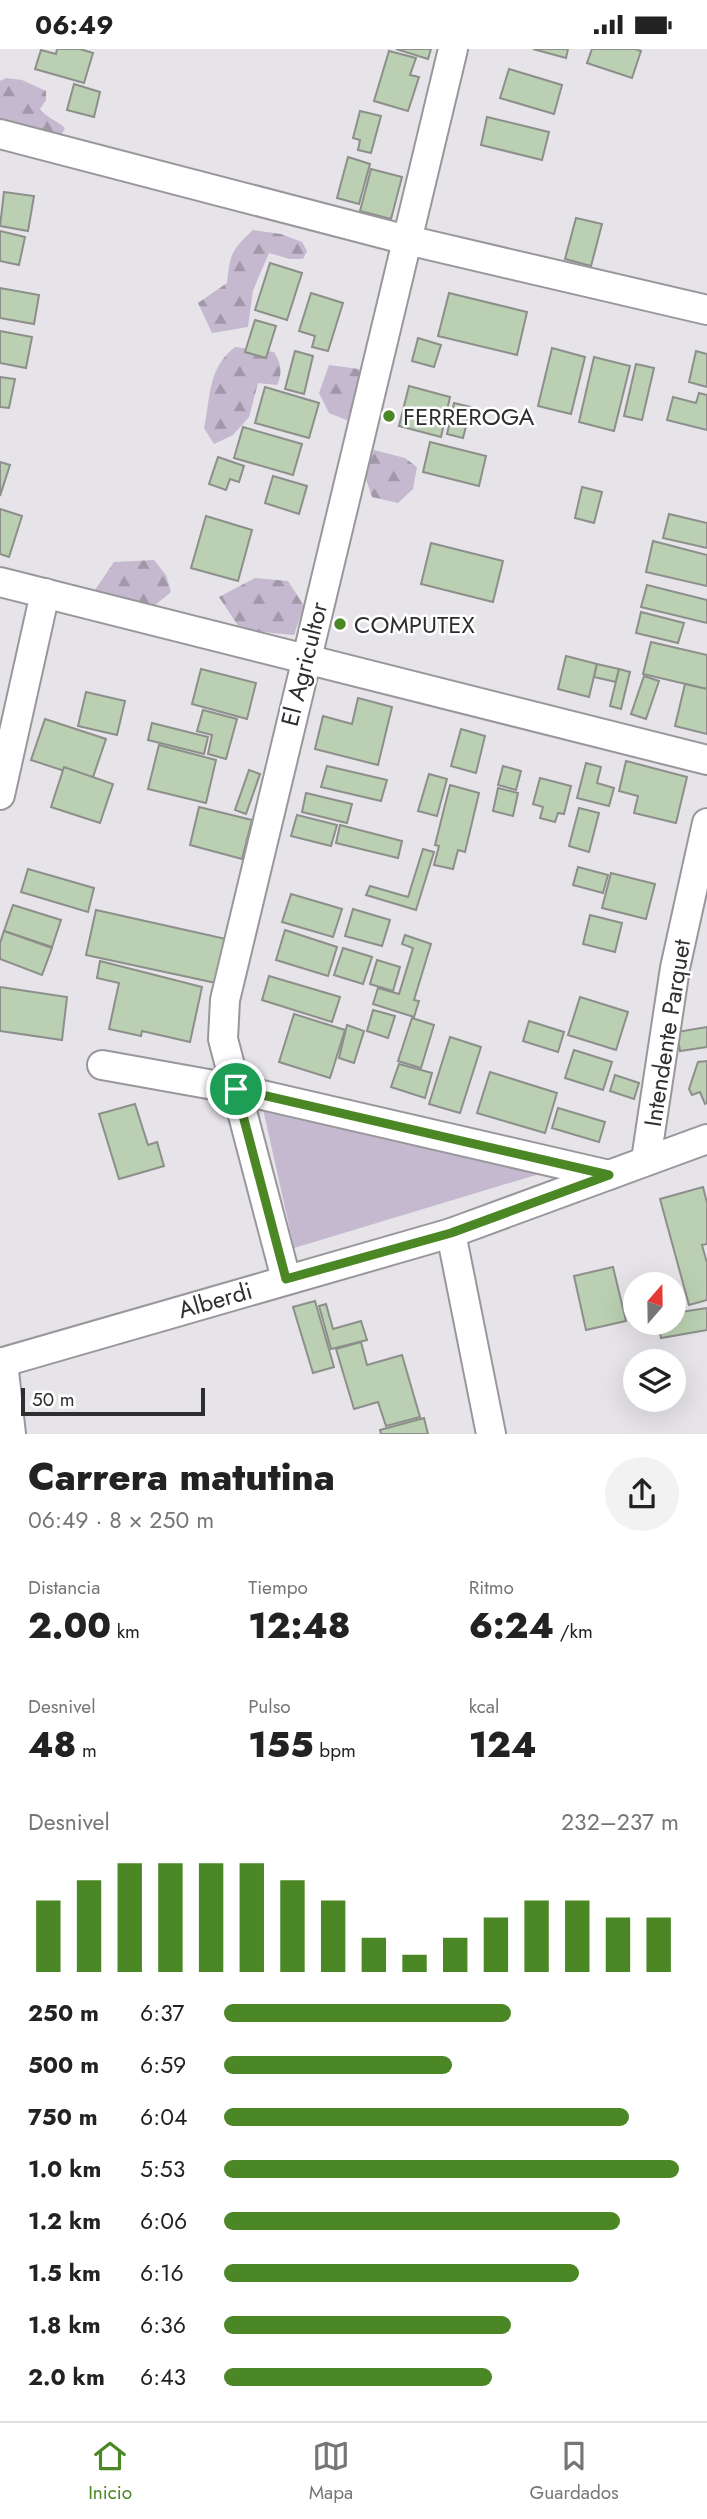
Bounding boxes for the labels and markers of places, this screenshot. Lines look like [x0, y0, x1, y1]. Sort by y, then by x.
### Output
place label: FERREROGA [403, 399, 535, 434]
marker: FERREROGA [381, 408, 397, 424]
place label: COMPUTEX [354, 607, 475, 642]
marker: COMPUTEX [332, 616, 348, 632]
pin [206, 1059, 266, 1119]

